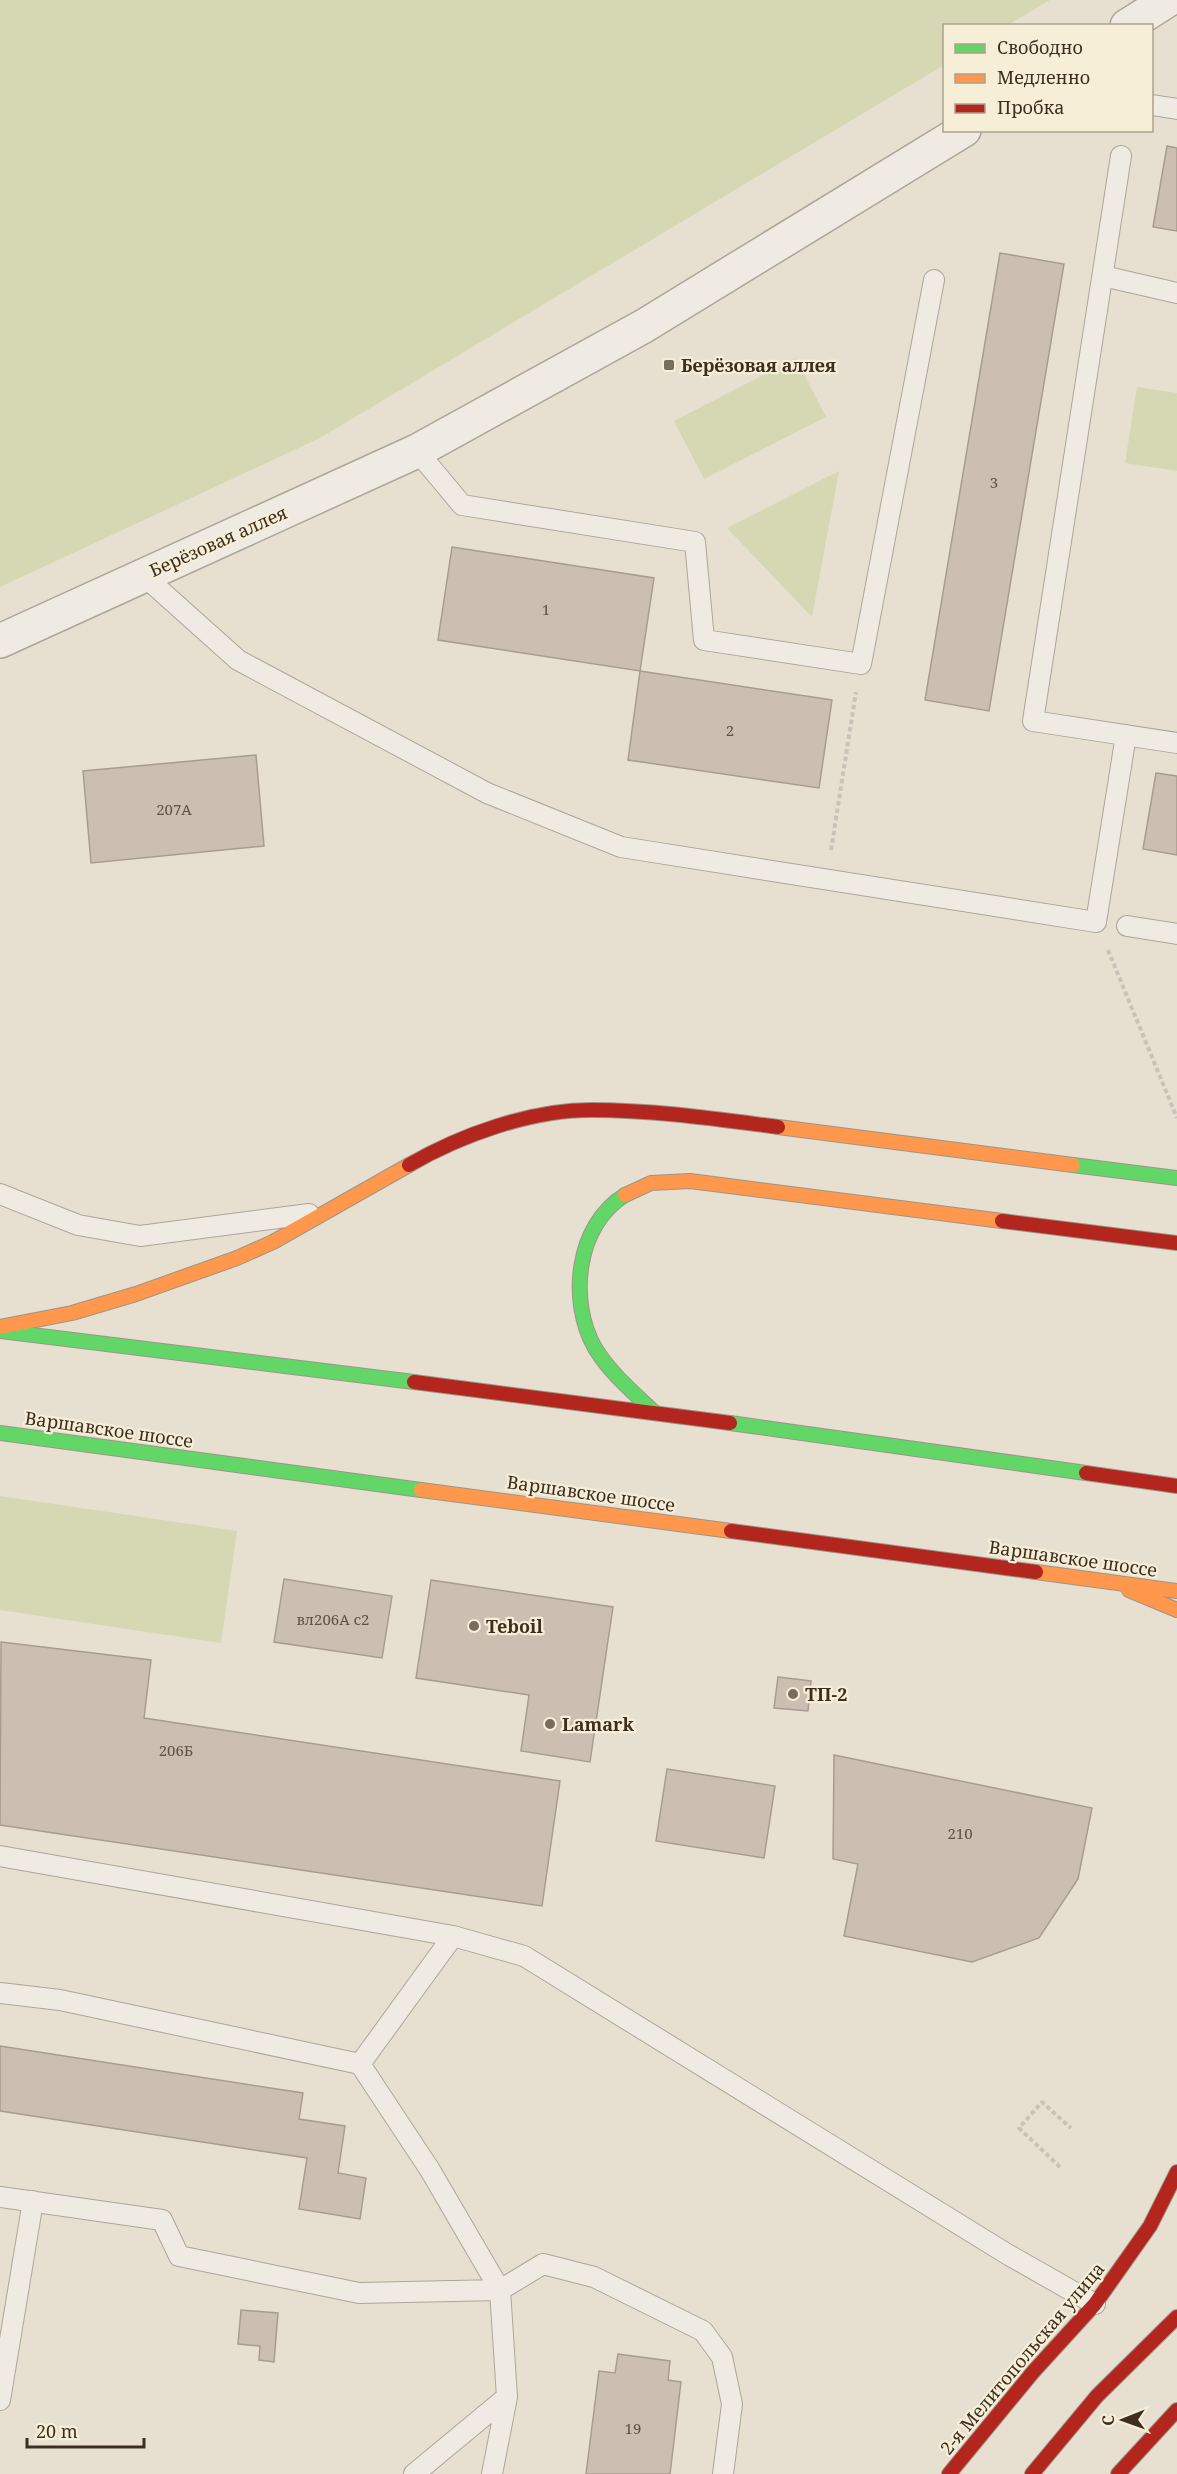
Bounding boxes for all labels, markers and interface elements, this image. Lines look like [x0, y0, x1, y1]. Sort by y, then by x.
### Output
legend [943, 24, 1153, 132]
text: Свободно [997, 35, 1083, 59]
text: Медленно [997, 65, 1090, 89]
text: Пробка [997, 95, 1064, 119]
place label: Берёзовая аллея [681, 353, 836, 377]
marker: Берёзовая аллея [662, 358, 676, 372]
house number: 3 [990, 472, 998, 492]
street label: Берёзовая аллея [145, 500, 291, 582]
house number: 1 [542, 599, 550, 619]
house number: 2 [726, 720, 734, 740]
house number: 207А [156, 799, 192, 819]
street label: Варшавское шоссе [23, 1405, 195, 1453]
street label: Варшавское шоссе [505, 1469, 677, 1517]
street label: Варшавское шоссе [987, 1534, 1159, 1582]
house number: вл206А с2 [297, 1609, 369, 1629]
place label: Teboil [486, 1614, 543, 1638]
marker: Teboil [467, 1619, 481, 1633]
place label: ТП-2 [805, 1682, 847, 1706]
marker: ТП-2 [786, 1687, 800, 1701]
place label: Lamark [562, 1712, 635, 1736]
marker: Lamark [543, 1717, 557, 1731]
house number: 206Б [159, 1740, 193, 1760]
house number: 210 [947, 1823, 973, 1843]
street label: 2-я Мелитопольская улица [934, 2257, 1110, 2459]
north arrow [1093, 2390, 1153, 2450]
scale bar [27, 2411, 144, 2449]
text: С [1097, 2415, 1119, 2426]
house number: 19 [625, 2418, 641, 2438]
text: 20 m [36, 2419, 78, 2443]

